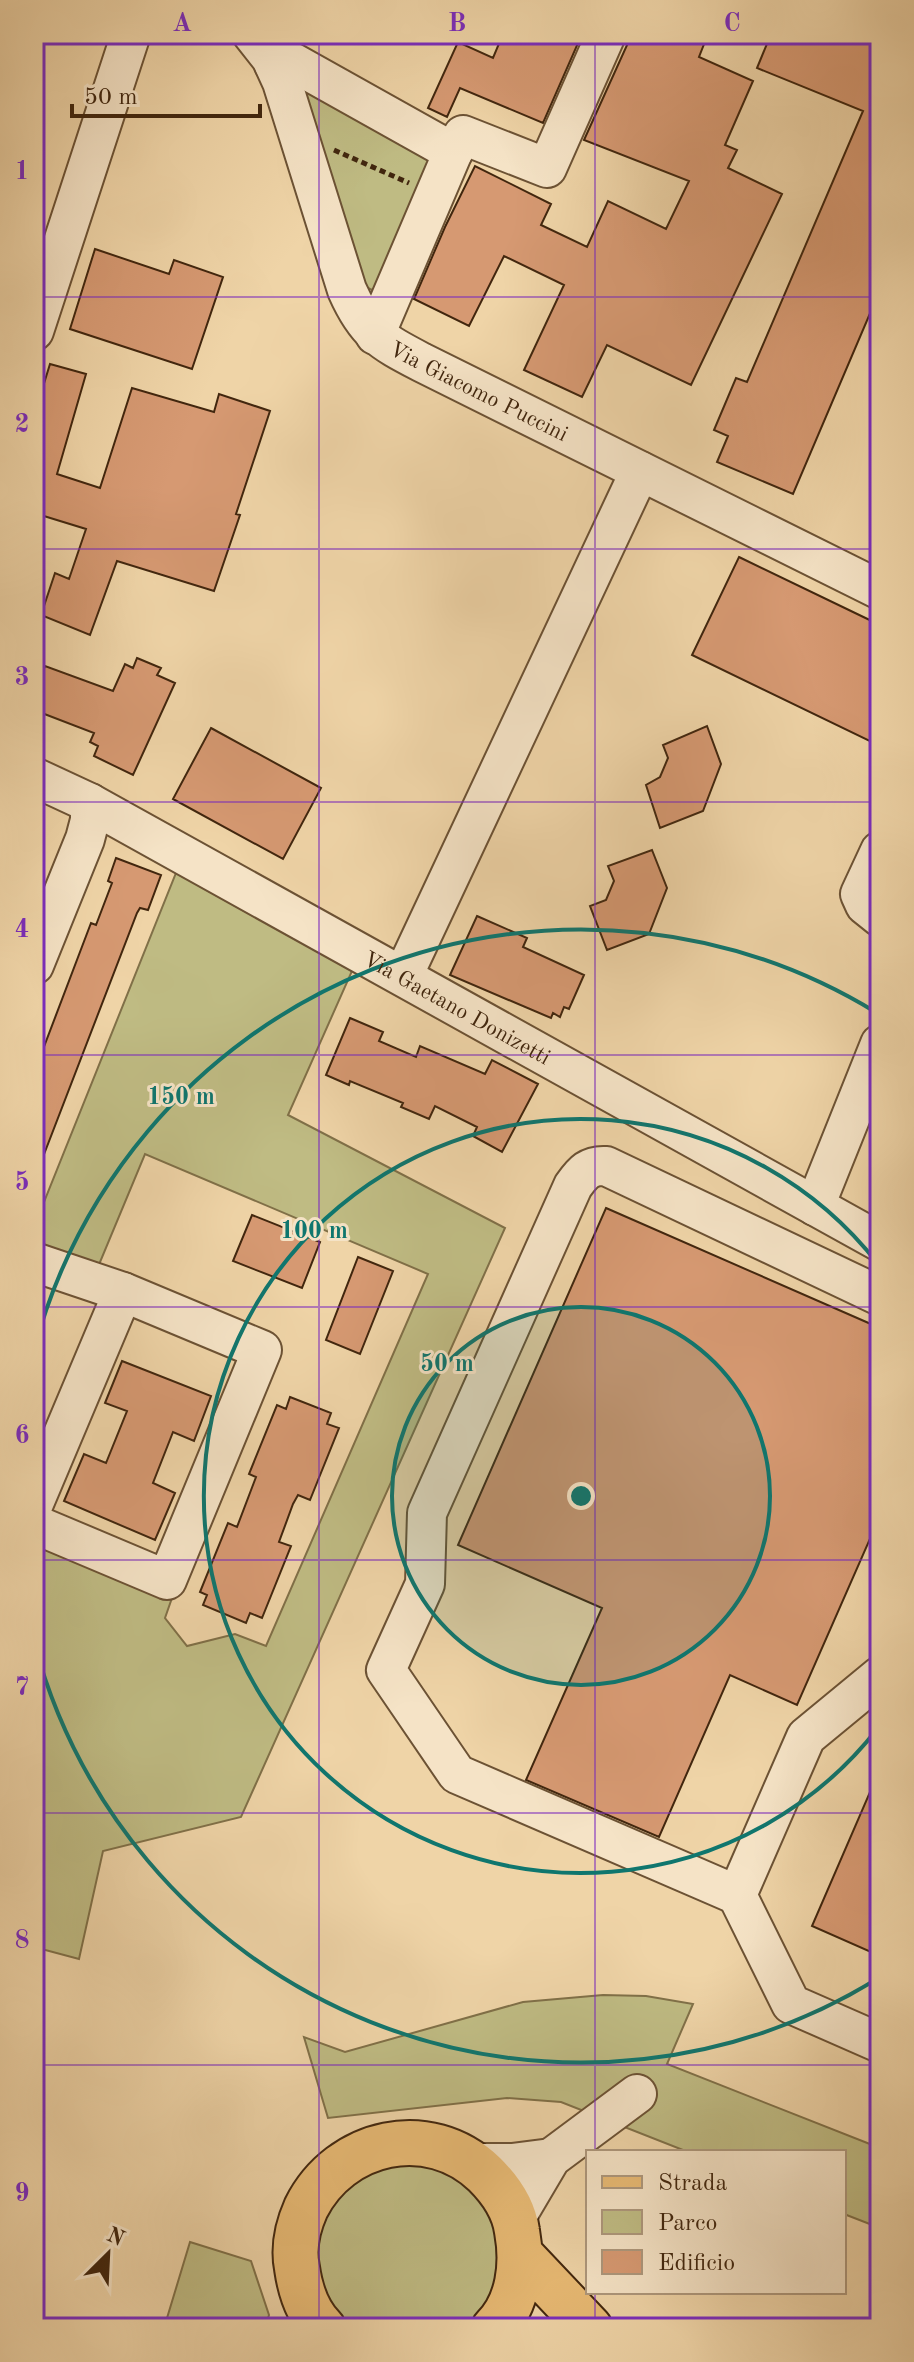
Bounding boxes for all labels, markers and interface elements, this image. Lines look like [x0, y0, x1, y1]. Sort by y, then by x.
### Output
text: A [172, 11, 192, 37]
text: B [448, 11, 466, 37]
text: C [723, 11, 741, 37]
scale bar [72, 68, 260, 118]
text: 50 m [84, 86, 138, 110]
text: 1 [14, 159, 30, 185]
street label: Via Giacomo Puccini [385, 338, 571, 446]
text: 2 [14, 412, 30, 438]
text: 3 [14, 665, 30, 691]
text: 4 [14, 917, 30, 943]
street label: Via Gaetano Donizetti [359, 948, 554, 1070]
text: 150 m [147, 1085, 215, 1110]
text: 5 [14, 1170, 30, 1196]
text: 100 m [280, 1220, 348, 1244]
text: 50 m [420, 1352, 474, 1377]
text: 6 [14, 1423, 30, 1449]
centre of rings [567, 1482, 595, 1510]
text: 7 [14, 1675, 30, 1701]
text: 8 [14, 1928, 30, 1954]
legend [586, 2150, 846, 2294]
text: Strada [658, 2172, 728, 2196]
text: 9 [14, 2181, 30, 2207]
text: Parco [658, 2212, 717, 2236]
north arrow [68, 2214, 148, 2294]
text: N [103, 2224, 128, 2251]
text: Edificio [658, 2252, 735, 2276]

